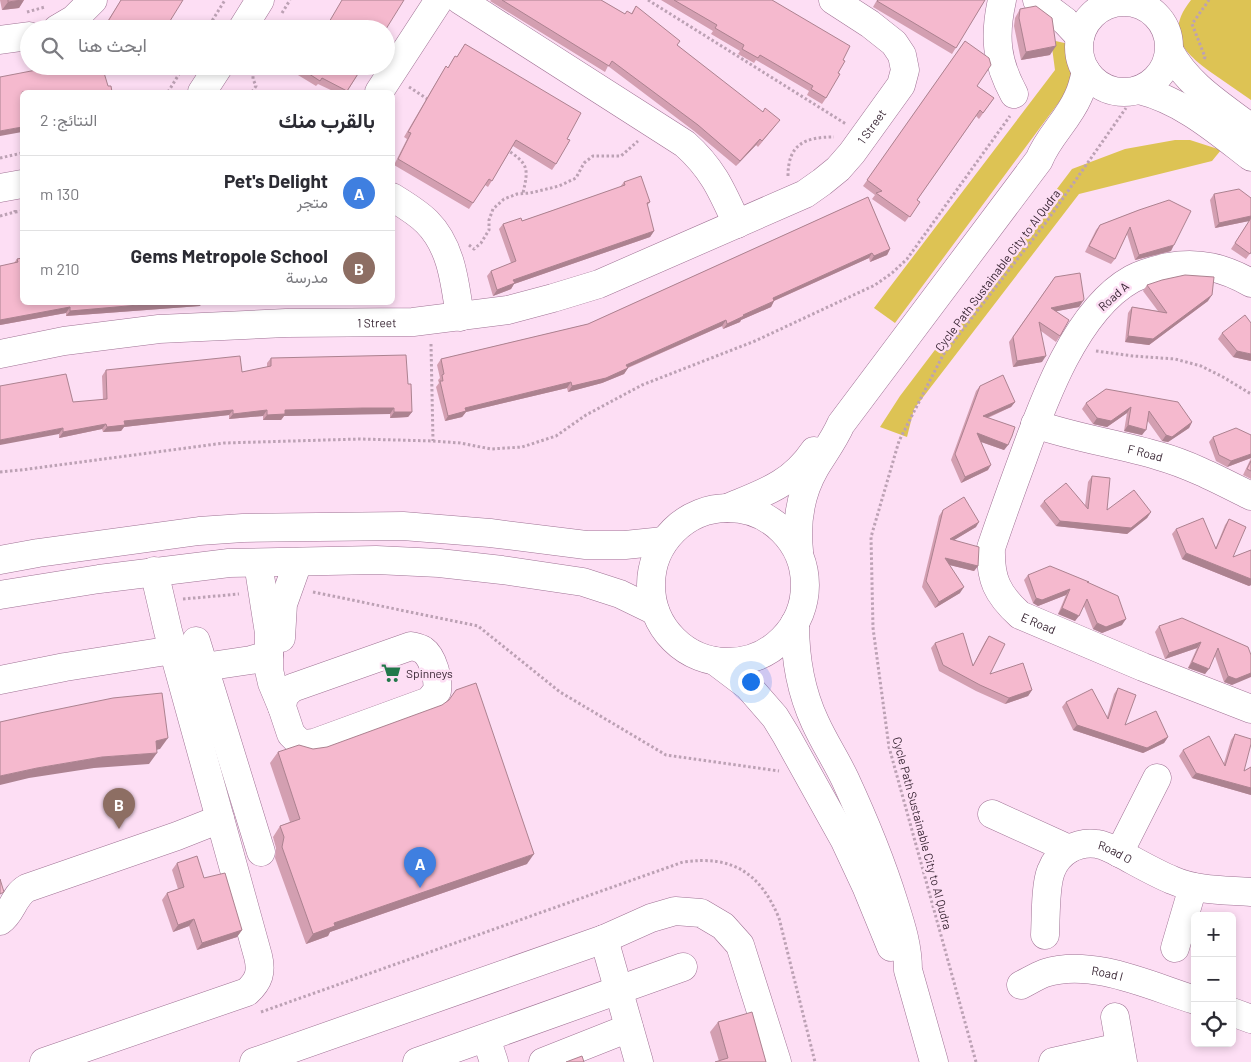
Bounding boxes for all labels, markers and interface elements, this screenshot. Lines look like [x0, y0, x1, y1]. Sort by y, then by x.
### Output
search box [20, 20, 395, 75]
text: ابحث هنا [78, 33, 147, 56]
icon: search [38, 34, 66, 62]
street label: 1 Street [854, 106, 888, 146]
text: بالقرب منك [279, 107, 375, 132]
text: النتائج: 2 [40, 110, 97, 129]
text: Pet's Delight [224, 169, 328, 192]
text: 130 m [40, 184, 79, 203]
text: A [354, 184, 364, 203]
street label: Cycle Path Sustainable City to Al Qudra [932, 186, 1062, 354]
text: متجر [297, 192, 328, 211]
text: Gems Metropole School [130, 244, 328, 267]
text: 210 m [40, 259, 79, 278]
text: B [354, 259, 364, 278]
text: مدرسة [286, 267, 328, 286]
street label: Road A [1095, 279, 1131, 313]
street label: 1 Street [357, 315, 397, 329]
street label: F Road [1126, 441, 1165, 464]
street label: E Road [1019, 609, 1058, 636]
supermarket icon: Spinneys [380, 662, 402, 684]
place label: Spinneys [406, 666, 453, 680]
your location [738, 669, 764, 695]
street label: Cycle Path Sustainable City to Al Qudra [891, 735, 955, 931]
pin: B [103, 788, 135, 829]
street label: Road O [1097, 837, 1135, 866]
pin: A [404, 847, 436, 888]
map controls [1191, 912, 1236, 1047]
button: + [1191, 912, 1236, 957]
button: − [1191, 957, 1236, 1002]
street label: Road I [1091, 963, 1125, 983]
button: locate [1191, 1002, 1236, 1047]

